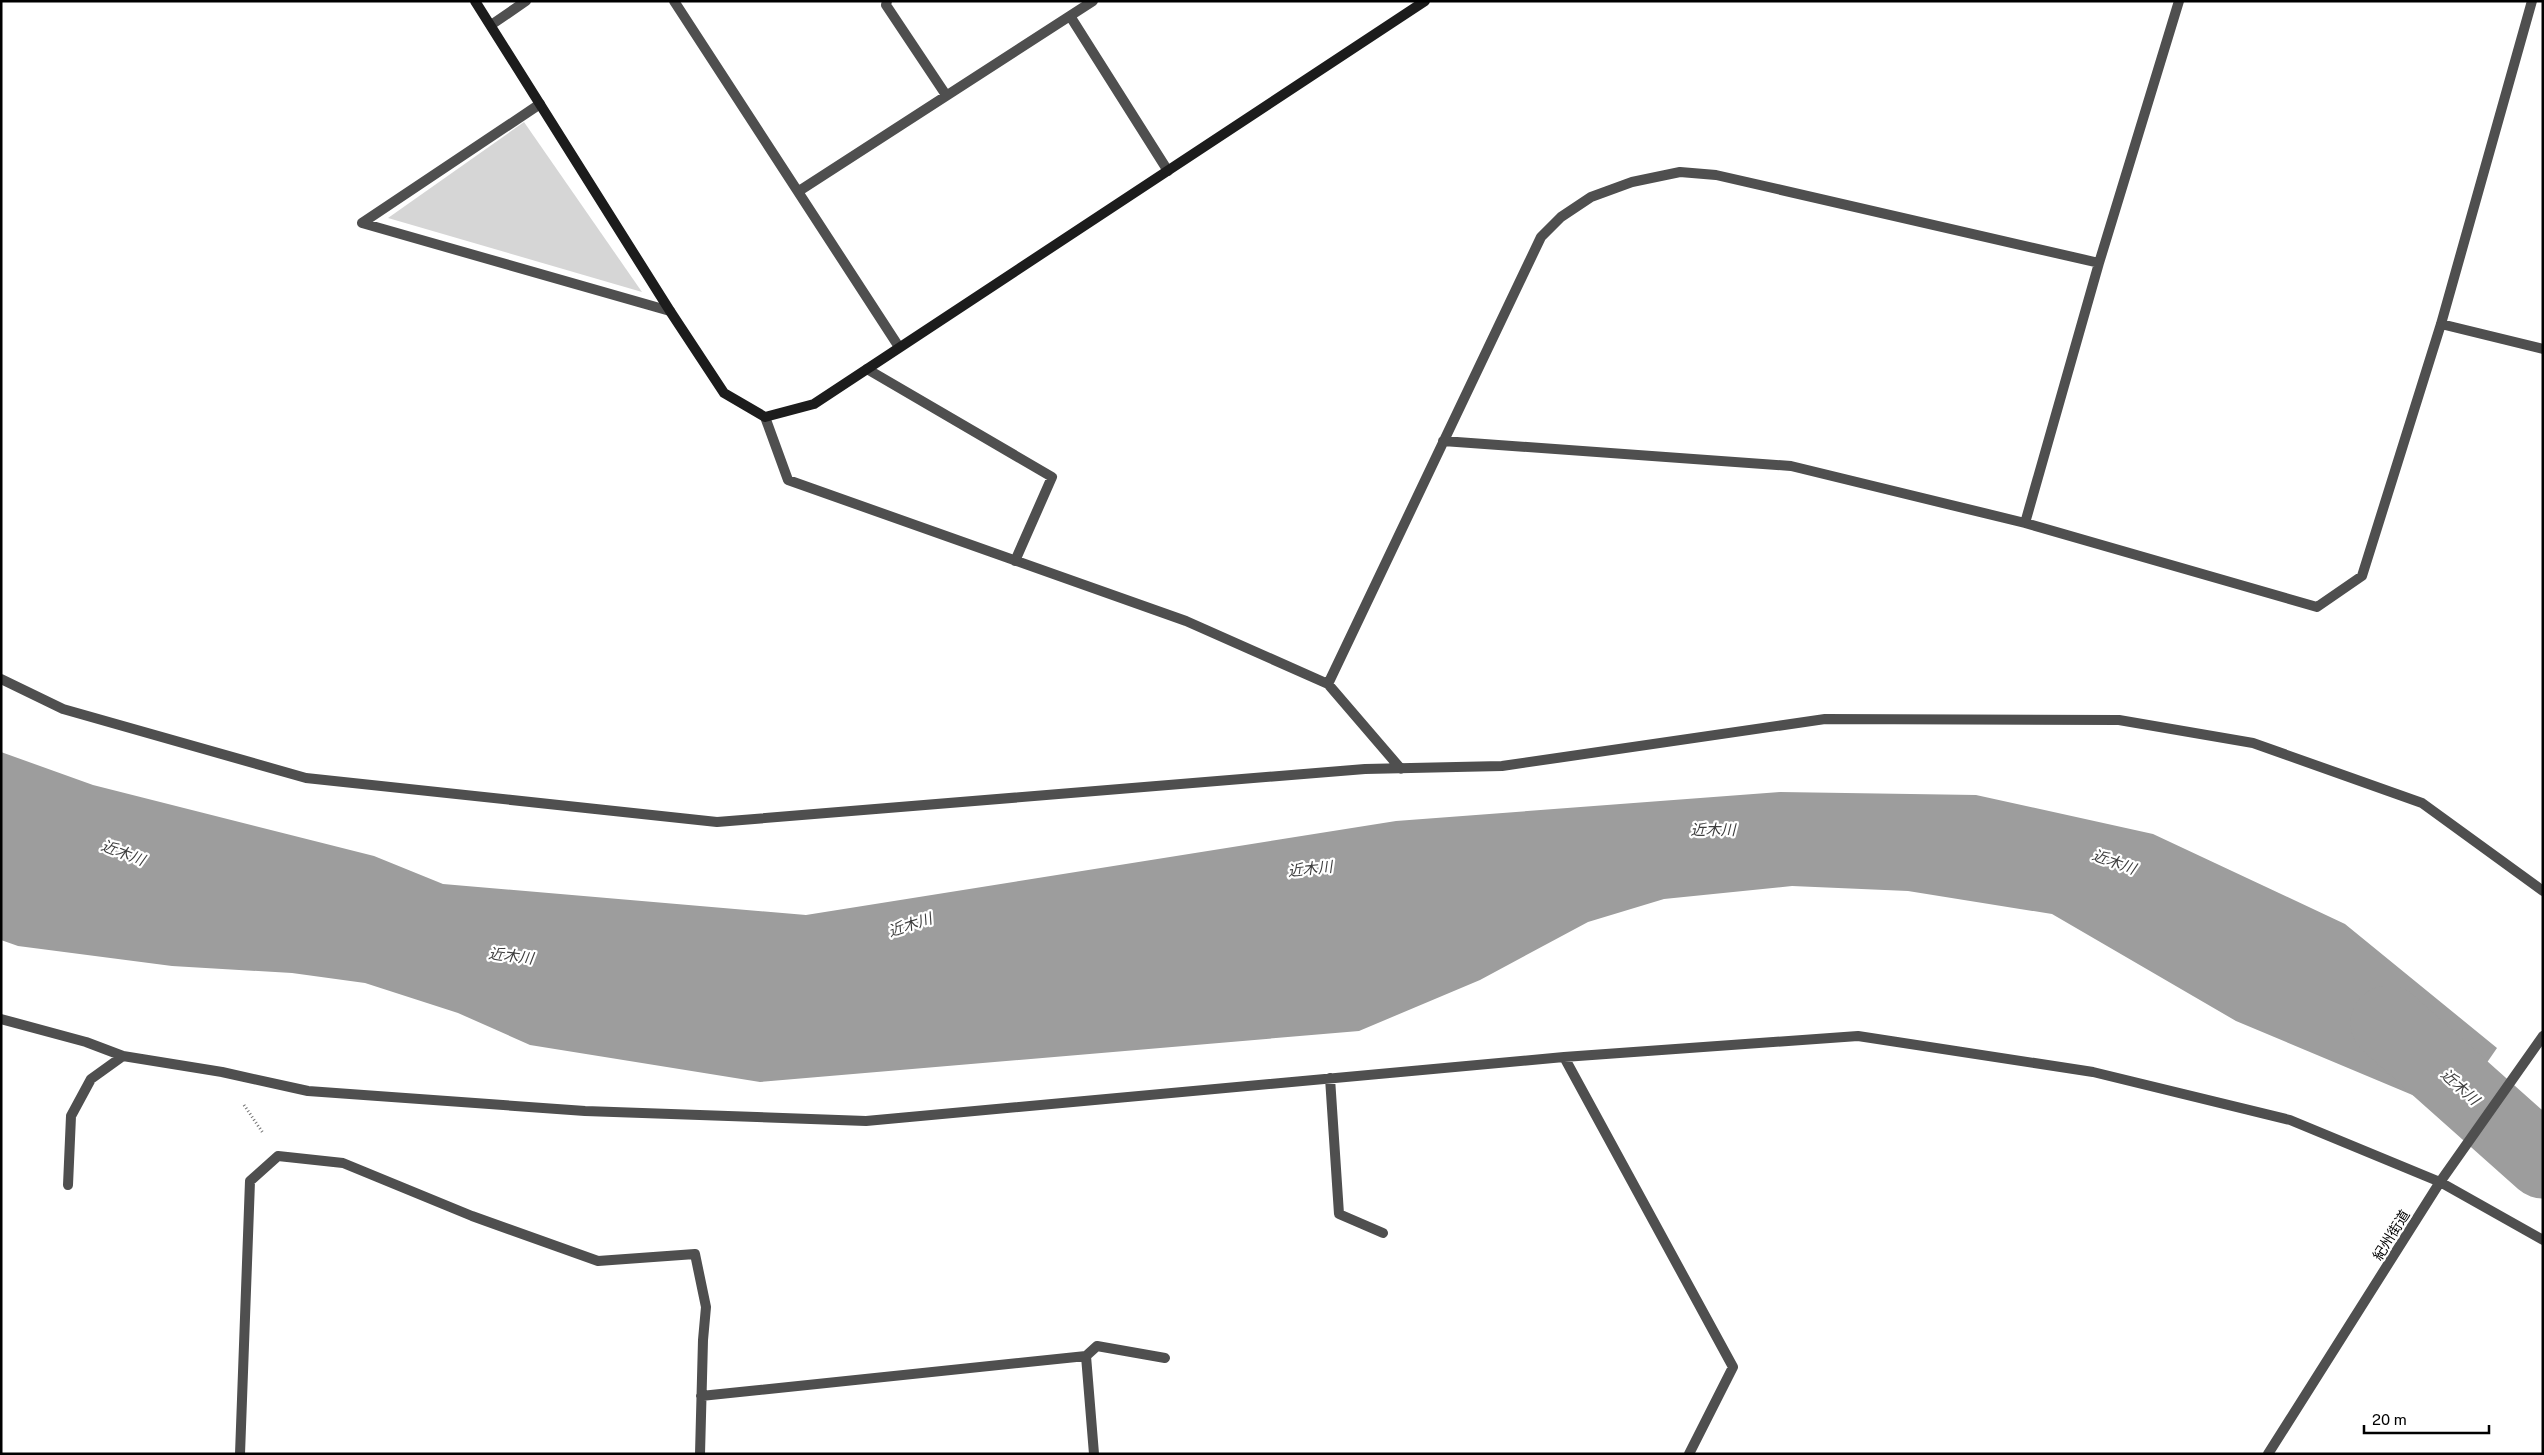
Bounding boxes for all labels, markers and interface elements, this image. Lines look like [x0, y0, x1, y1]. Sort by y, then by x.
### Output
water label: 近木川 [1690, 821, 1737, 838]
water label: 近木川 [99, 837, 149, 869]
water label: 近木川 [2090, 846, 2140, 878]
water label: 近木川 [1287, 857, 1335, 879]
water label: 近木川 [886, 909, 936, 940]
water label: 近木川 [488, 944, 536, 967]
water label: 近木川 [2438, 1065, 2484, 1109]
street label: 紀州街道 [2369, 1207, 2413, 1263]
scale bar [2364, 1402, 2489, 1434]
text: 20 m [2372, 1411, 2407, 1428]

